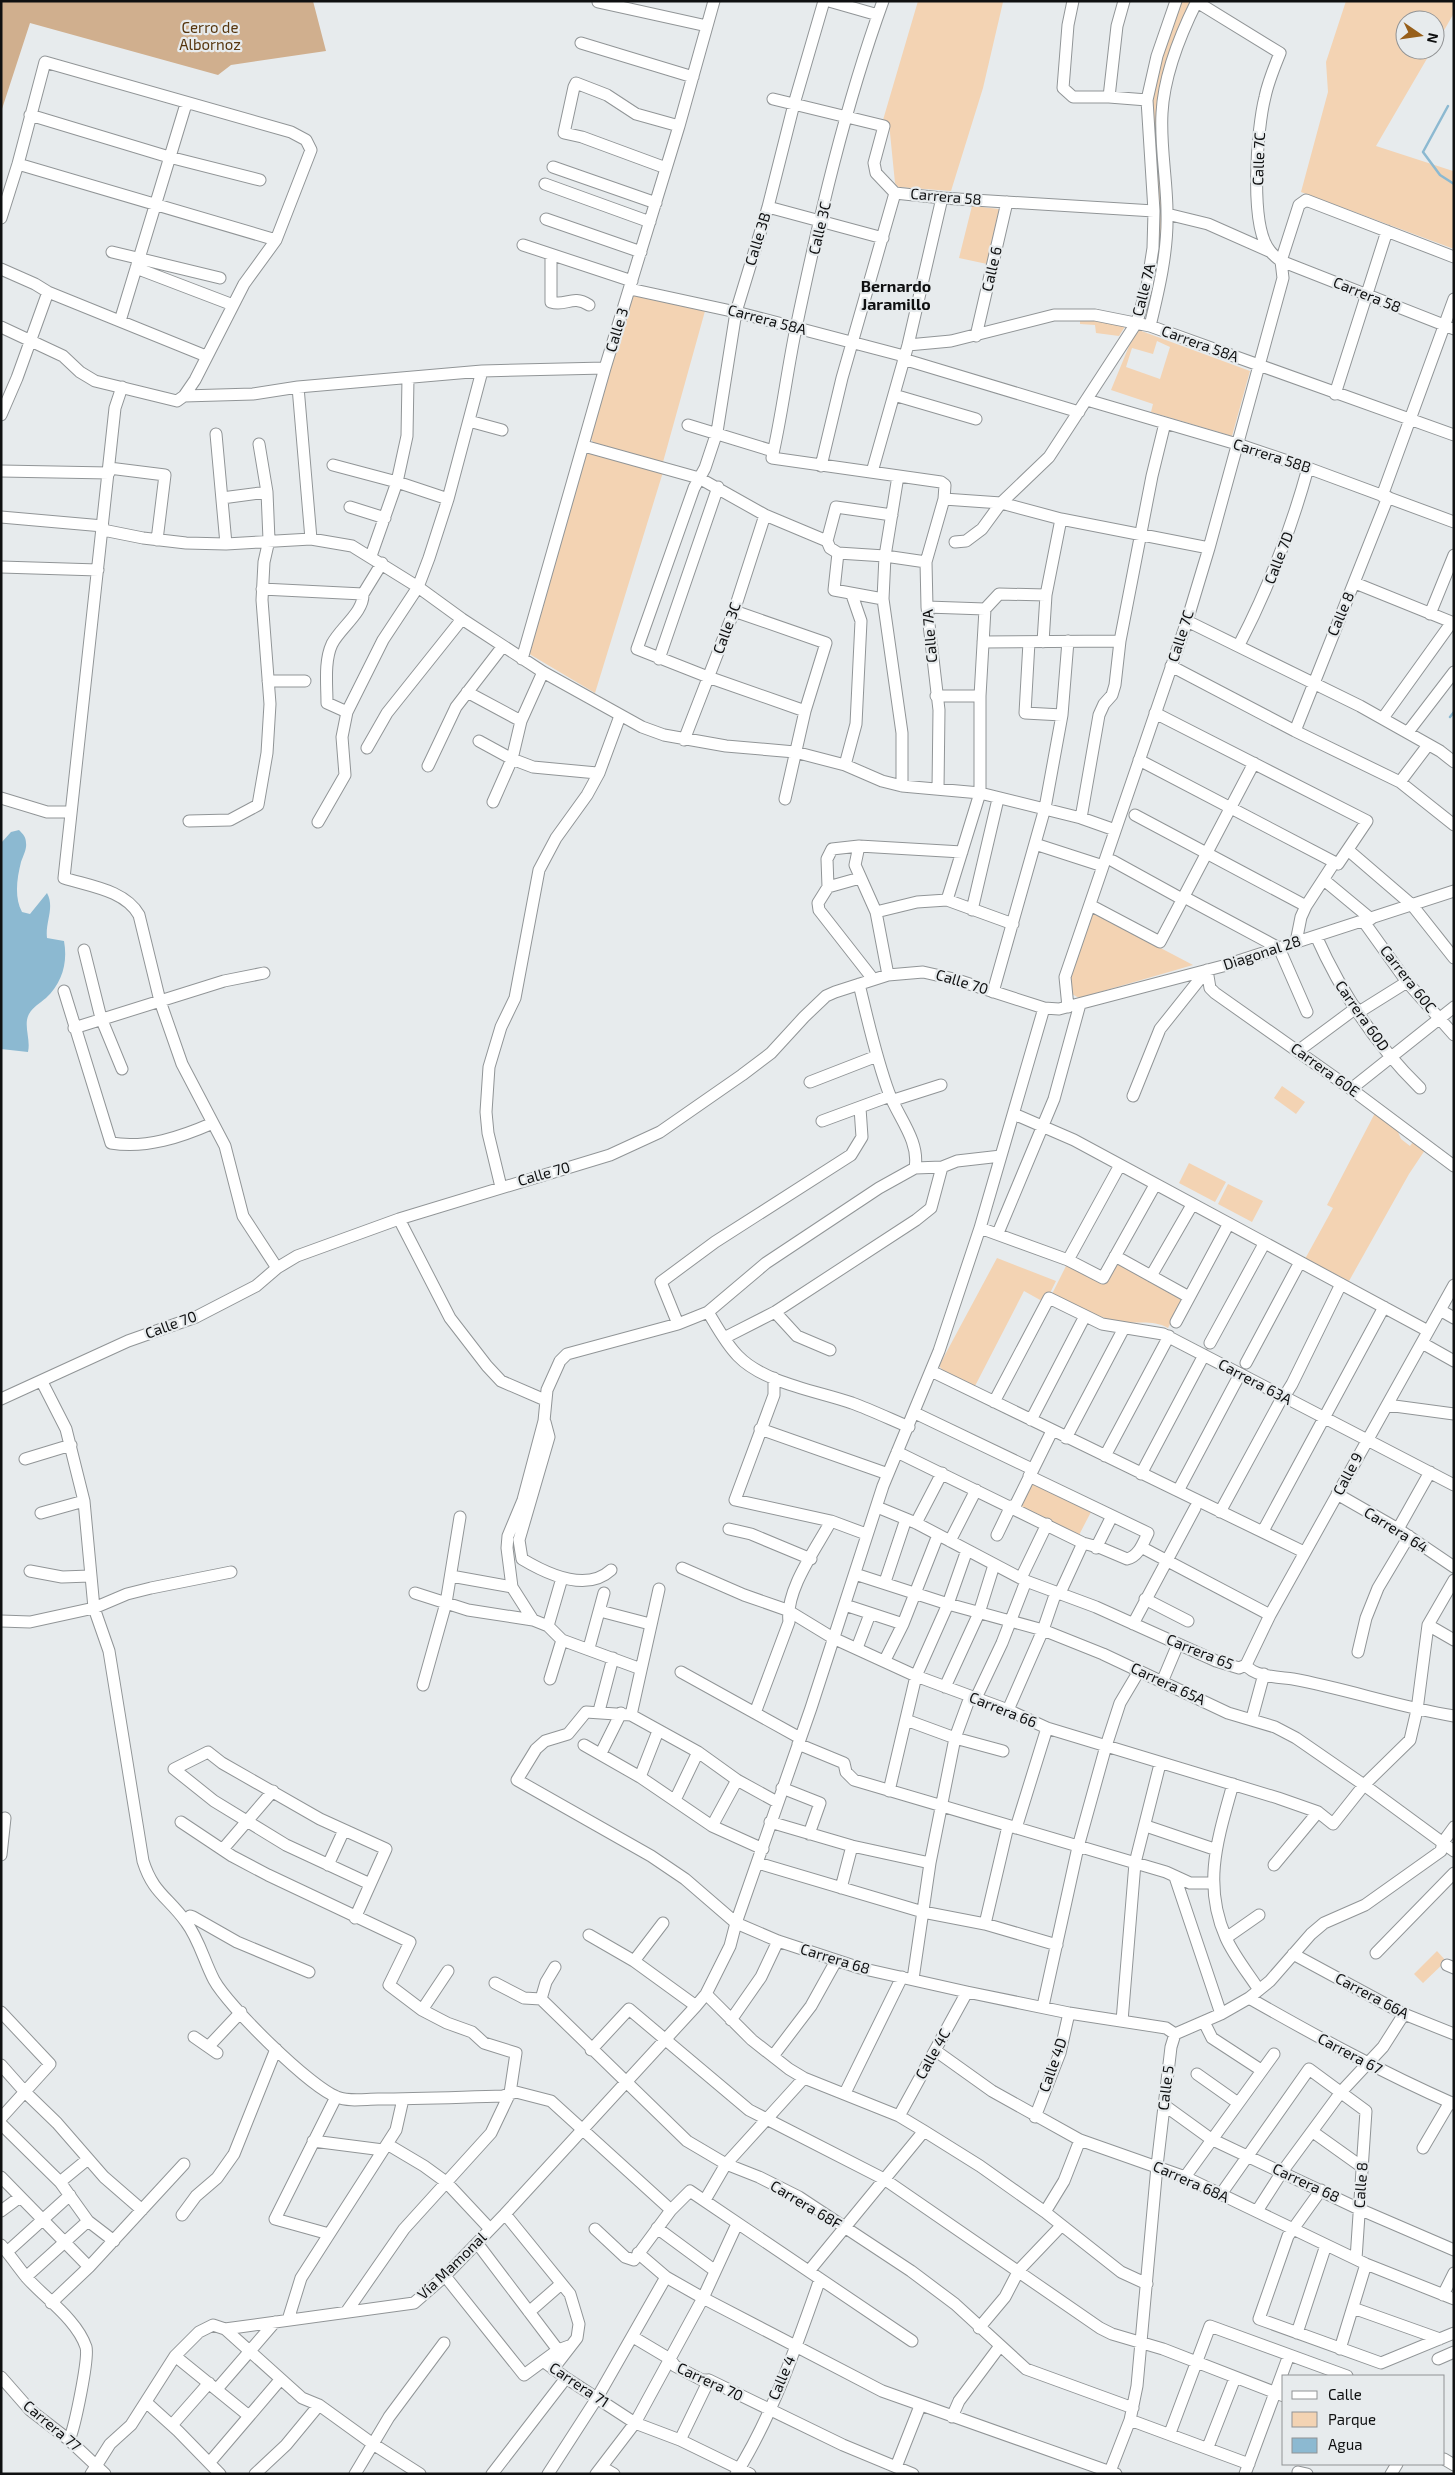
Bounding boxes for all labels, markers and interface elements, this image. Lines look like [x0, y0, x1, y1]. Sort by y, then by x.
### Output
north arrow [1395, 10, 1445, 60]
park label: Cerro de Albornoz [179, 18, 241, 53]
text: N [1424, 31, 1443, 45]
street label: Calle 7C [1248, 132, 1268, 186]
street label: Carrera 58 [910, 184, 982, 208]
street label: Calle 3C [804, 199, 834, 256]
street label: Calle 3B [740, 210, 774, 268]
street label: Calle 6 [977, 244, 1005, 293]
street label: Calle 7A [1128, 261, 1158, 318]
street label: Carrera 58 [1331, 272, 1404, 316]
district label: Bernardo Jaramillo [861, 276, 931, 313]
street label: Carrera 58A [726, 300, 809, 338]
street label: Calle 3 [601, 305, 631, 354]
street label: Carrera 58A [1159, 321, 1242, 366]
street label: Carrera 58B [1231, 434, 1313, 476]
street label: Calle 7D [1260, 529, 1296, 586]
street label: Calle 8 [1323, 589, 1357, 638]
street label: Calle 3C [708, 599, 744, 656]
street label: Calle 7C [1163, 607, 1197, 664]
street label: Calle 7A [918, 608, 940, 664]
street label: Diagonal 28 [1221, 931, 1303, 973]
street label: Carrera 60C [1377, 941, 1441, 1016]
street label: Calle 70 [934, 965, 991, 998]
street label: Carrera 60D [1332, 977, 1394, 1054]
street label: Carrera 60E [1288, 1038, 1363, 1100]
street label: Calle 70 [515, 1157, 572, 1189]
street label: Calle 70 [142, 1306, 199, 1342]
street label: Carrera 63A [1216, 1354, 1296, 1408]
street label: Calle 9 [1328, 1449, 1366, 1498]
street label: Carrera 64 [1361, 1502, 1432, 1556]
street label: Carrera 65 [1164, 1629, 1237, 1673]
street label: Carrera 65A [1128, 1658, 1209, 1708]
street label: Carrera 66 [967, 1687, 1040, 1731]
street label: Carrera 68 [798, 1939, 872, 1977]
street label: Carrera 66A [1333, 1968, 1413, 2022]
street label: Calle 4C [911, 2025, 954, 2082]
street label: Carrera 67 [1315, 2029, 1386, 2078]
street label: Calle 4D [1034, 2035, 1070, 2094]
street label: Calle 5 [1153, 2064, 1177, 2111]
street label: Carrera 68A [1151, 2156, 1233, 2206]
street label: Carrera 68 [1270, 2159, 1343, 2205]
street label: Calle 8 [1349, 2161, 1371, 2209]
street label: Carrera 68F [768, 2176, 845, 2232]
street label: Vía Mamonal [413, 2228, 490, 2303]
street label: Calle 4 [764, 2353, 798, 2402]
street label: Carrera 71 [546, 2358, 613, 2411]
street label: Carrera 70 [674, 2358, 746, 2404]
legend [1282, 2375, 1445, 2465]
text: Calle [1328, 2385, 1362, 2403]
street label: Carrera 77 [20, 2396, 85, 2455]
text: Parque [1328, 2410, 1376, 2428]
text: Agua [1328, 2435, 1363, 2453]

